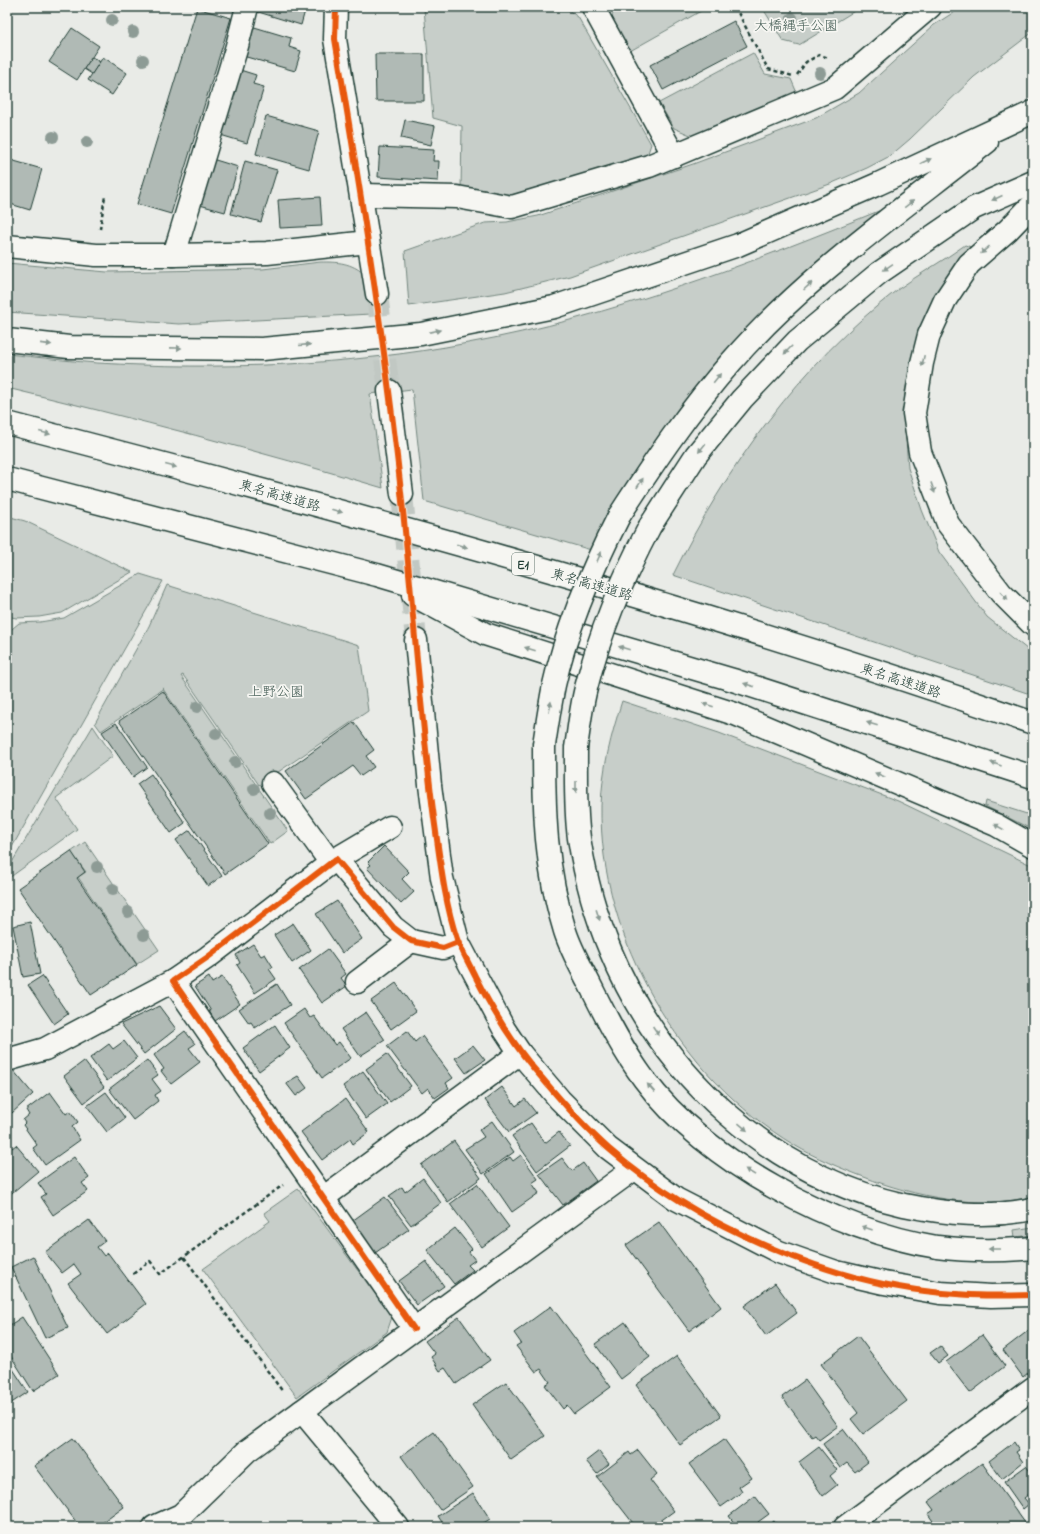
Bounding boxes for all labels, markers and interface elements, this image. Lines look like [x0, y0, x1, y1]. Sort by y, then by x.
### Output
park label: 大橋縄手公園 [754, 16, 838, 37]
one-way arrow [920, 158, 932, 164]
one-way arrow [992, 195, 1003, 201]
one-way arrow [904, 200, 914, 208]
one-way arrow [980, 245, 989, 254]
one-way arrow [883, 263, 893, 271]
one-way arrow [803, 281, 813, 290]
one-way arrow [429, 328, 441, 334]
one-way arrow [40, 341, 52, 348]
one-way arrow [299, 341, 311, 348]
one-way arrow [170, 345, 183, 351]
one-way arrow [783, 345, 793, 355]
one-way arrow [919, 355, 925, 367]
one-way arrow [713, 373, 722, 384]
one-way arrow [39, 430, 51, 436]
one-way arrow [698, 442, 707, 453]
one-way arrow [164, 463, 177, 469]
street label: 東名高速道路 [236, 475, 323, 518]
one-way arrow [637, 477, 644, 489]
one-way arrow [930, 482, 936, 494]
one-way arrow [331, 508, 343, 514]
one-way arrow [456, 543, 468, 549]
one-way arrow [596, 551, 602, 563]
road number: E1 [512, 553, 534, 575]
street label: 東名高速道路 [548, 564, 635, 607]
one-way arrow [999, 590, 1008, 601]
one-way arrow [618, 645, 630, 651]
one-way arrow [524, 646, 536, 652]
street label: 東名高速道路 [857, 658, 944, 704]
one-way arrow [742, 681, 754, 687]
park label: 上野公園 [248, 682, 304, 703]
one-way arrow [548, 701, 554, 713]
one-way arrow [701, 702, 713, 708]
one-way arrow [866, 721, 878, 727]
one-way arrow [990, 761, 1002, 767]
one-way arrow [873, 772, 885, 778]
one-way arrow [573, 781, 579, 794]
one-way arrow [993, 823, 1005, 830]
one-way arrow [596, 909, 602, 921]
one-way arrow [652, 1026, 660, 1036]
one-way arrow [647, 1083, 656, 1093]
one-way arrow [737, 1122, 748, 1131]
one-way arrow [744, 1168, 756, 1175]
one-way arrow [860, 1225, 872, 1231]
one-way arrow [987, 1246, 1000, 1252]

